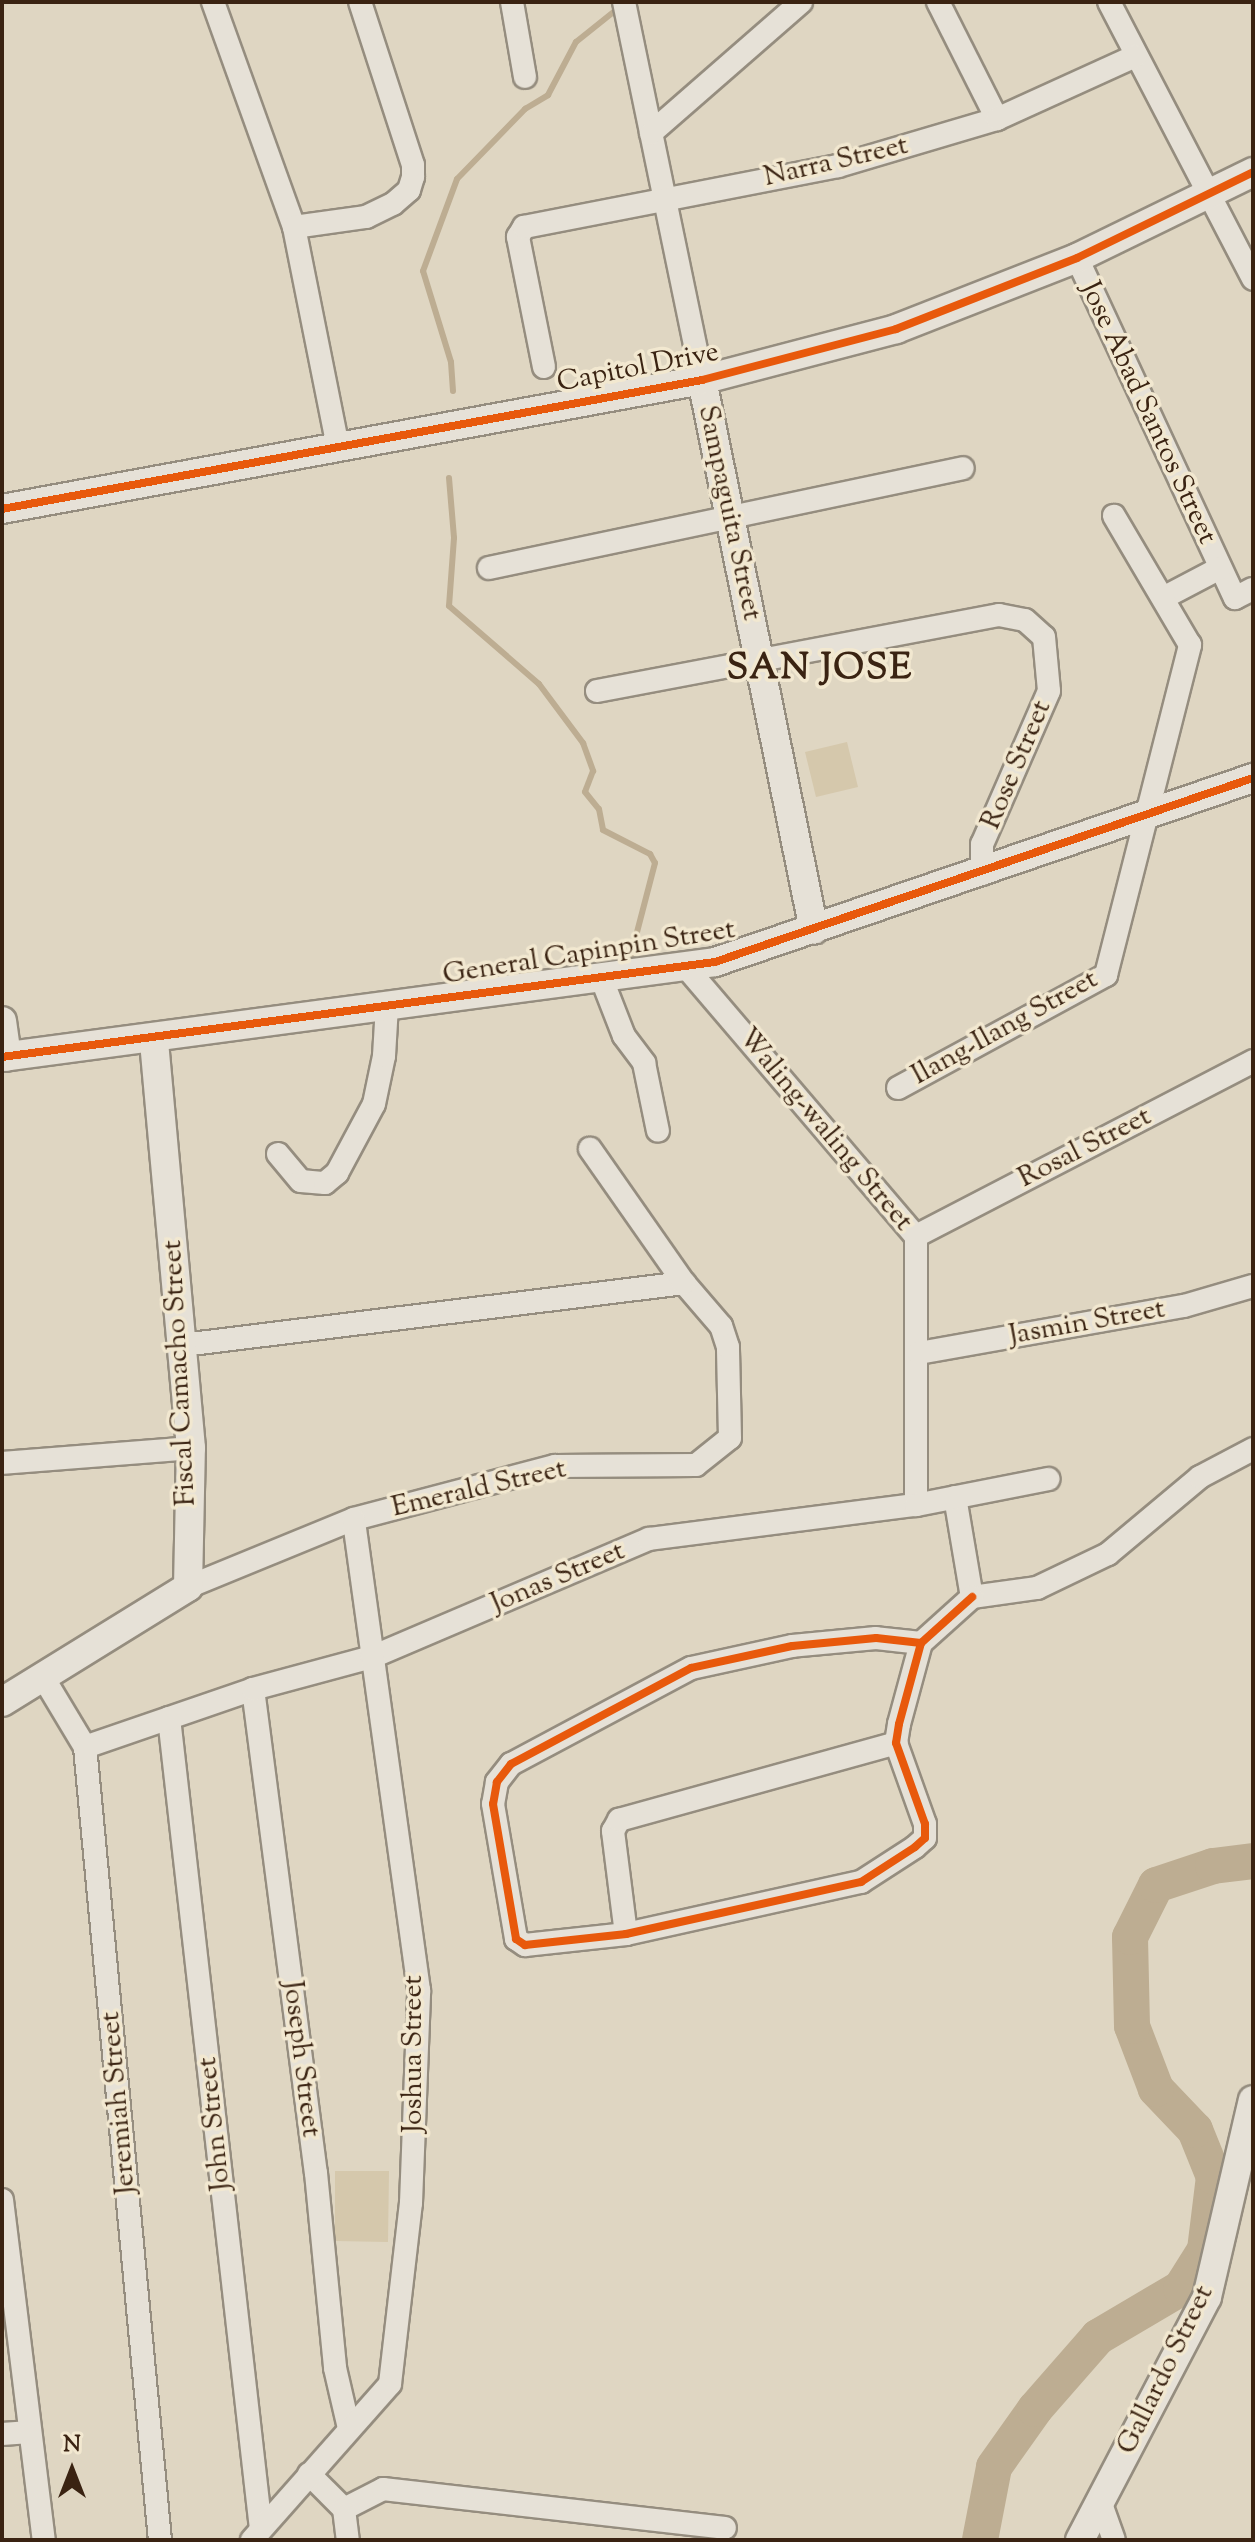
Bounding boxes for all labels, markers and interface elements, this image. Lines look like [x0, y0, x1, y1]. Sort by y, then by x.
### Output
street label: Narra Street [761, 129, 911, 195]
street label: Jose Abad Santos Street [1072, 277, 1224, 549]
street label: Capitol Drive [554, 336, 722, 400]
street label: Sampaguita Street [690, 402, 768, 624]
district label: SAN JOSE [727, 648, 913, 692]
street label: Rose Street [975, 695, 1059, 835]
street label: General Capinpin Street [441, 913, 737, 993]
street label: Ilang-Ilang Street [906, 963, 1104, 1093]
street label: Waling-waling Street [730, 1022, 920, 1238]
street label: Rosal Street [1013, 1100, 1157, 1196]
street label: Fiscal Camacho Street [156, 1239, 204, 1507]
street label: Jasmin Street [1006, 1293, 1168, 1353]
street label: Emerald Street [389, 1453, 569, 1525]
street label: Jonas Street [486, 1535, 630, 1621]
street label: Joshua Street [397, 1975, 431, 2133]
street label: Joseph Street [275, 1979, 327, 2139]
street label: Jeremiah Street [94, 2010, 144, 2196]
street label: John Street [191, 2055, 239, 2193]
street label: Gallardo Street [1111, 2280, 1221, 2460]
north arrow [32, 2430, 112, 2510]
text: N [63, 2430, 81, 2462]

